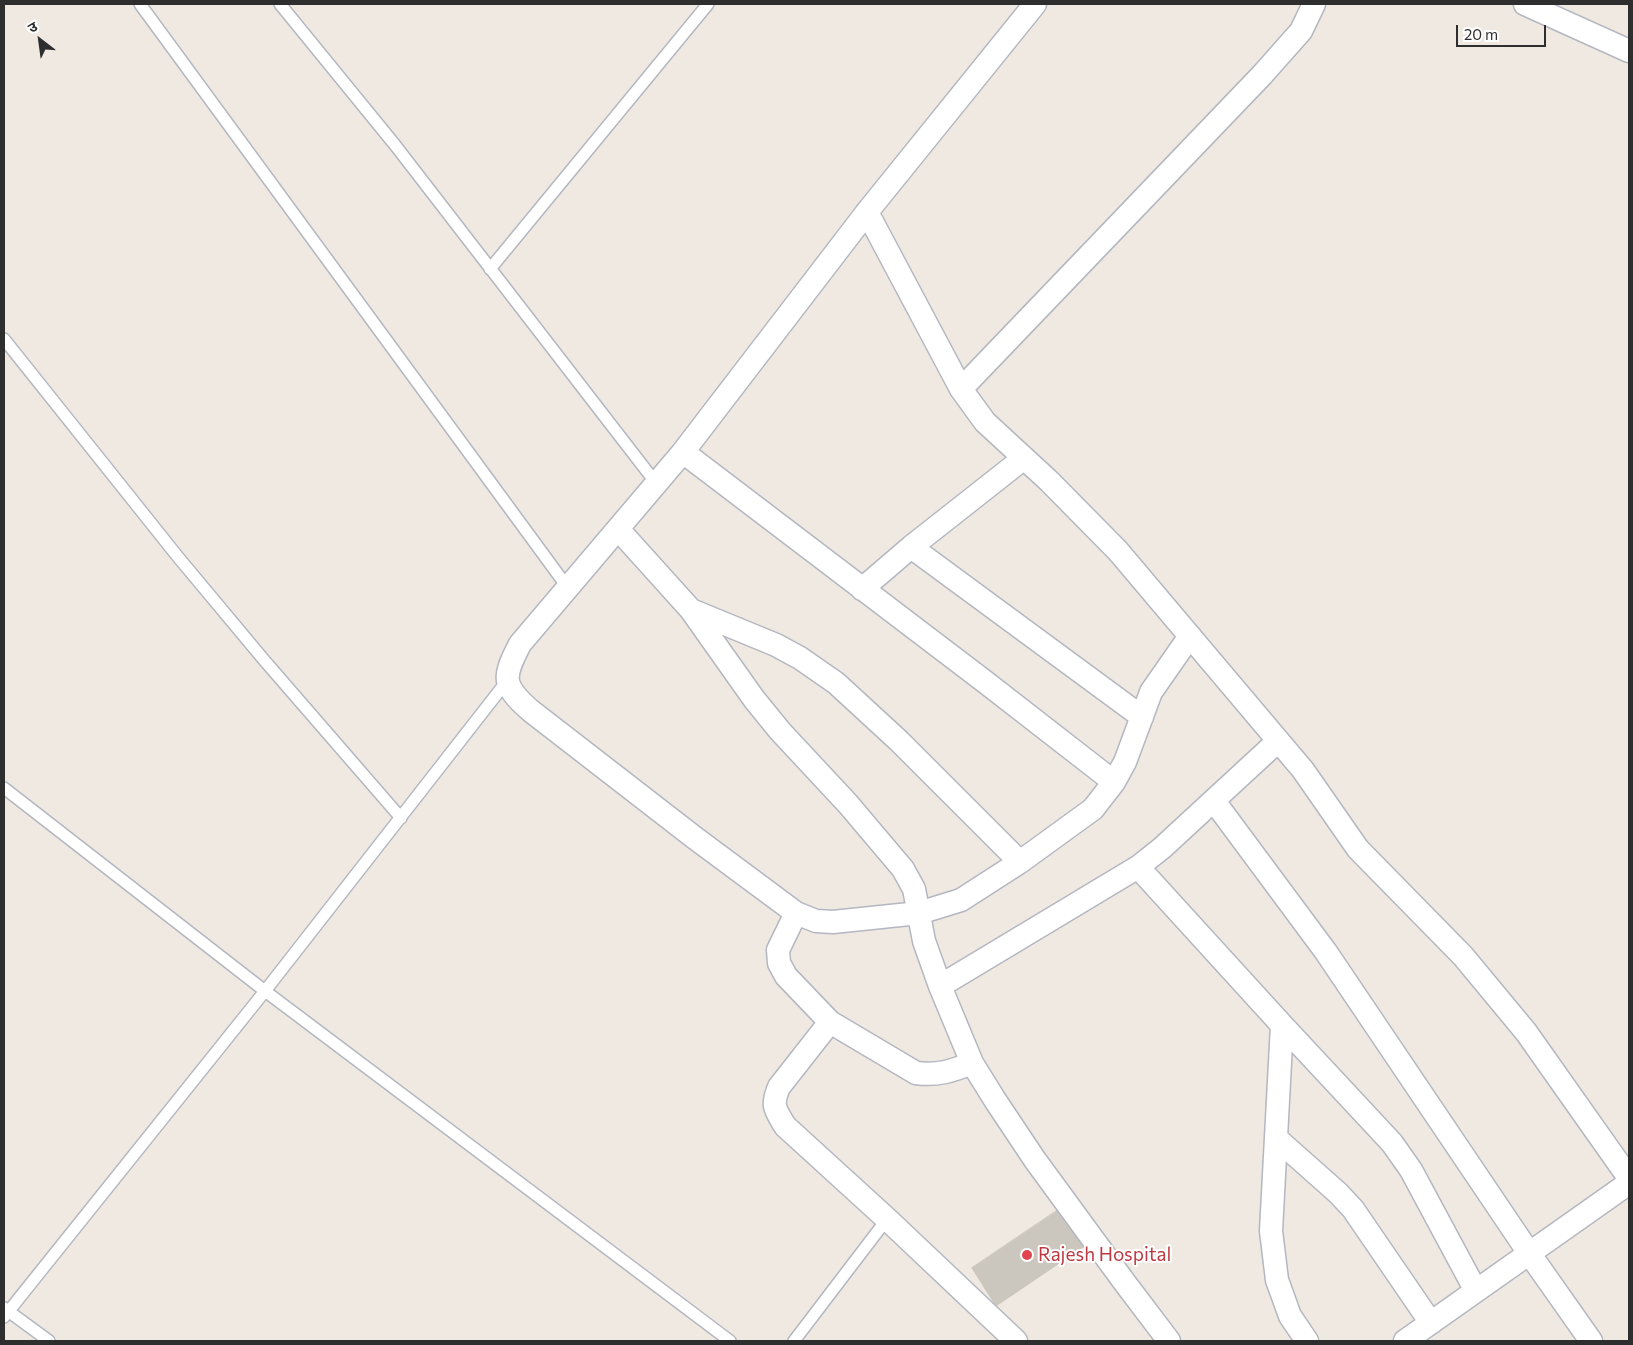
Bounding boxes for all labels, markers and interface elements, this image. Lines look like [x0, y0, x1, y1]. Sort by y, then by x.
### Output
north arrow [15, 15, 65, 65]
scale bar [1458, 15, 1548, 47]
text: उ [24, 17, 40, 36]
text: 20 m [1464, 25, 1498, 43]
place label: Rajesh Hospital [1038, 1244, 1171, 1266]
marker: Rajesh Hospital [1020, 1248, 1034, 1262]

